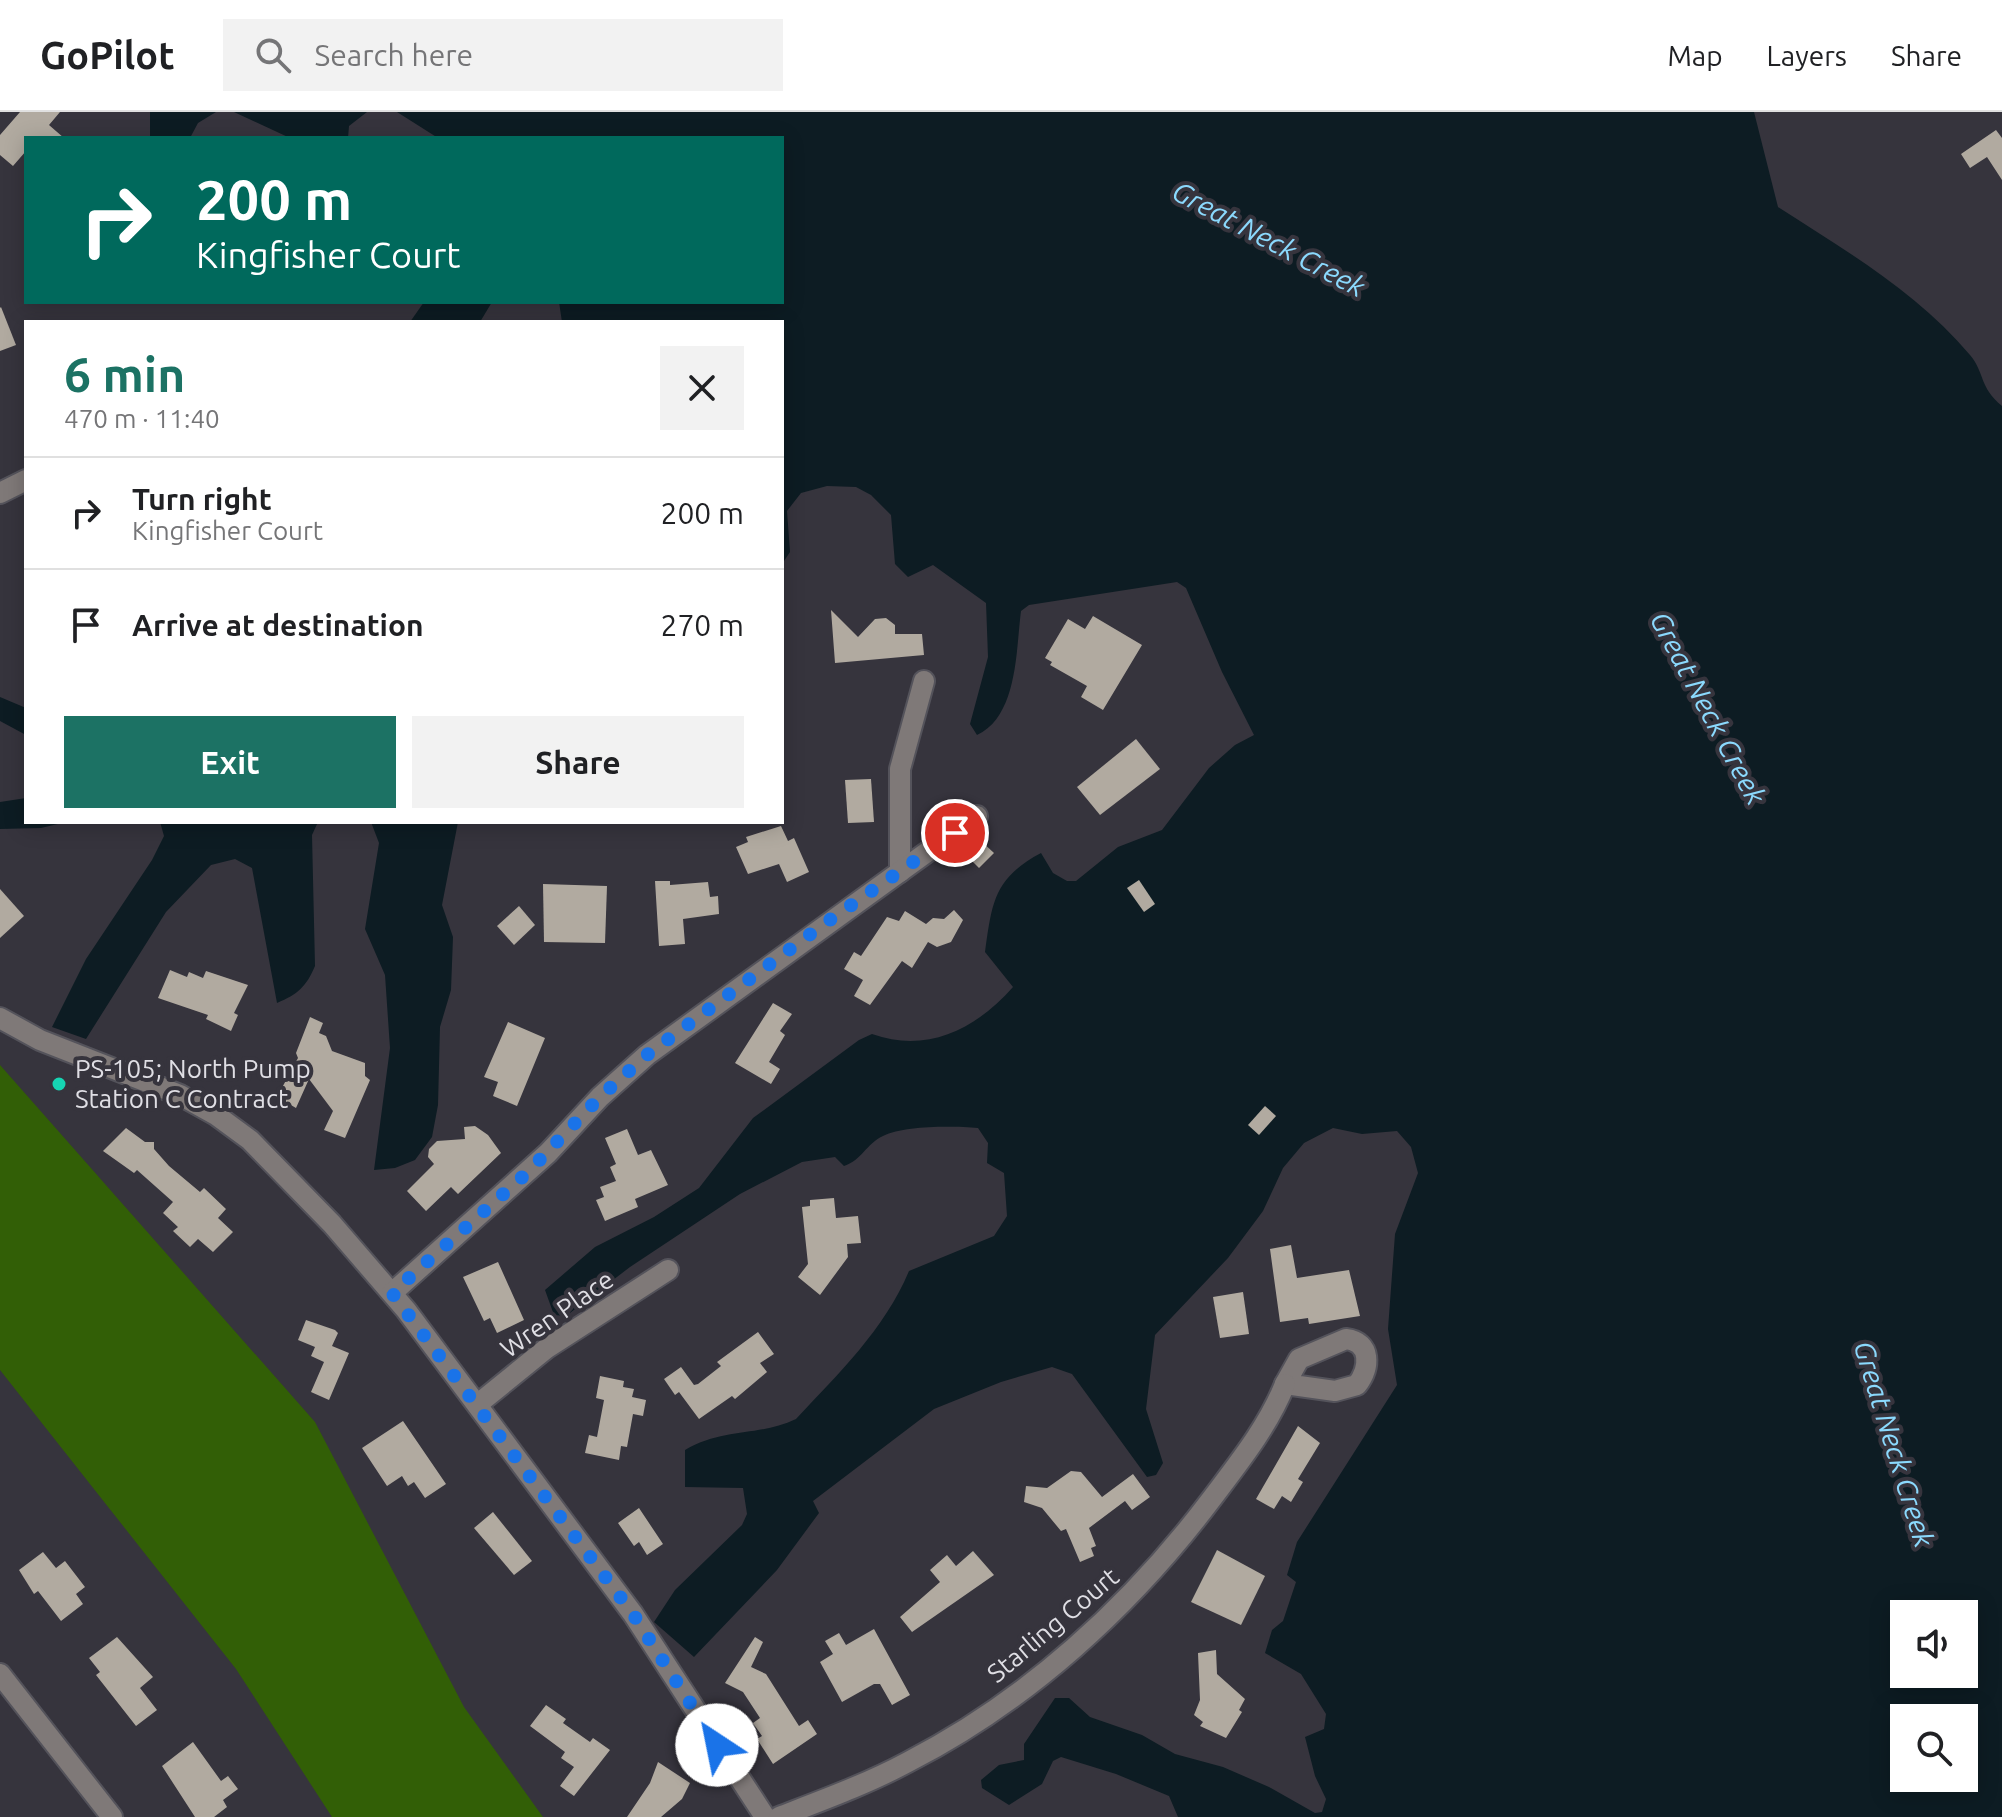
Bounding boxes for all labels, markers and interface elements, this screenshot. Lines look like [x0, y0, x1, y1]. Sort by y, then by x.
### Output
search box [223, 19, 783, 91]
icon: search [251, 33, 295, 77]
text: GoPilot [40, 34, 175, 76]
text: Search here [315, 38, 473, 72]
text: Map [1667, 40, 1723, 71]
text: Layers [1767, 40, 1847, 71]
text: Share [1891, 40, 1962, 71]
icon: right [64, 168, 168, 272]
text: 200 m [196, 168, 352, 231]
water label: Great Neck Creek [1167, 175, 1372, 303]
text: Kingfisher Court [196, 234, 461, 275]
button: close [660, 346, 744, 430]
text: 6 min [64, 347, 185, 401]
text: 470 m · 11:40 [64, 404, 220, 433]
text: Turn right [132, 482, 272, 516]
icon: right [64, 491, 108, 535]
text: 200 m [660, 496, 744, 530]
text: Kingfisher Court [132, 516, 323, 545]
icon: arrive [64, 603, 108, 647]
water label: Great Neck Creek [1645, 606, 1773, 810]
text: Arrive at destination [132, 608, 424, 642]
text: 270 m [660, 608, 744, 642]
button: Exit [64, 716, 396, 808]
button: Share [412, 716, 744, 808]
pin [921, 799, 989, 867]
icon: arrive [933, 811, 977, 855]
place label: PS-105; North Pump Station C Contract [75, 1054, 311, 1113]
marker: PS-105; North Pump Station C Contract [50, 1075, 68, 1093]
street label: Wren Place [495, 1264, 619, 1363]
water label: Great Neck Creek [1848, 1337, 1941, 1551]
street label: Starling Court [981, 1561, 1124, 1688]
map controls [1890, 1600, 1978, 1792]
button: sound [1890, 1600, 1978, 1688]
position arrow [675, 1703, 759, 1787]
button: search [1890, 1704, 1978, 1792]

